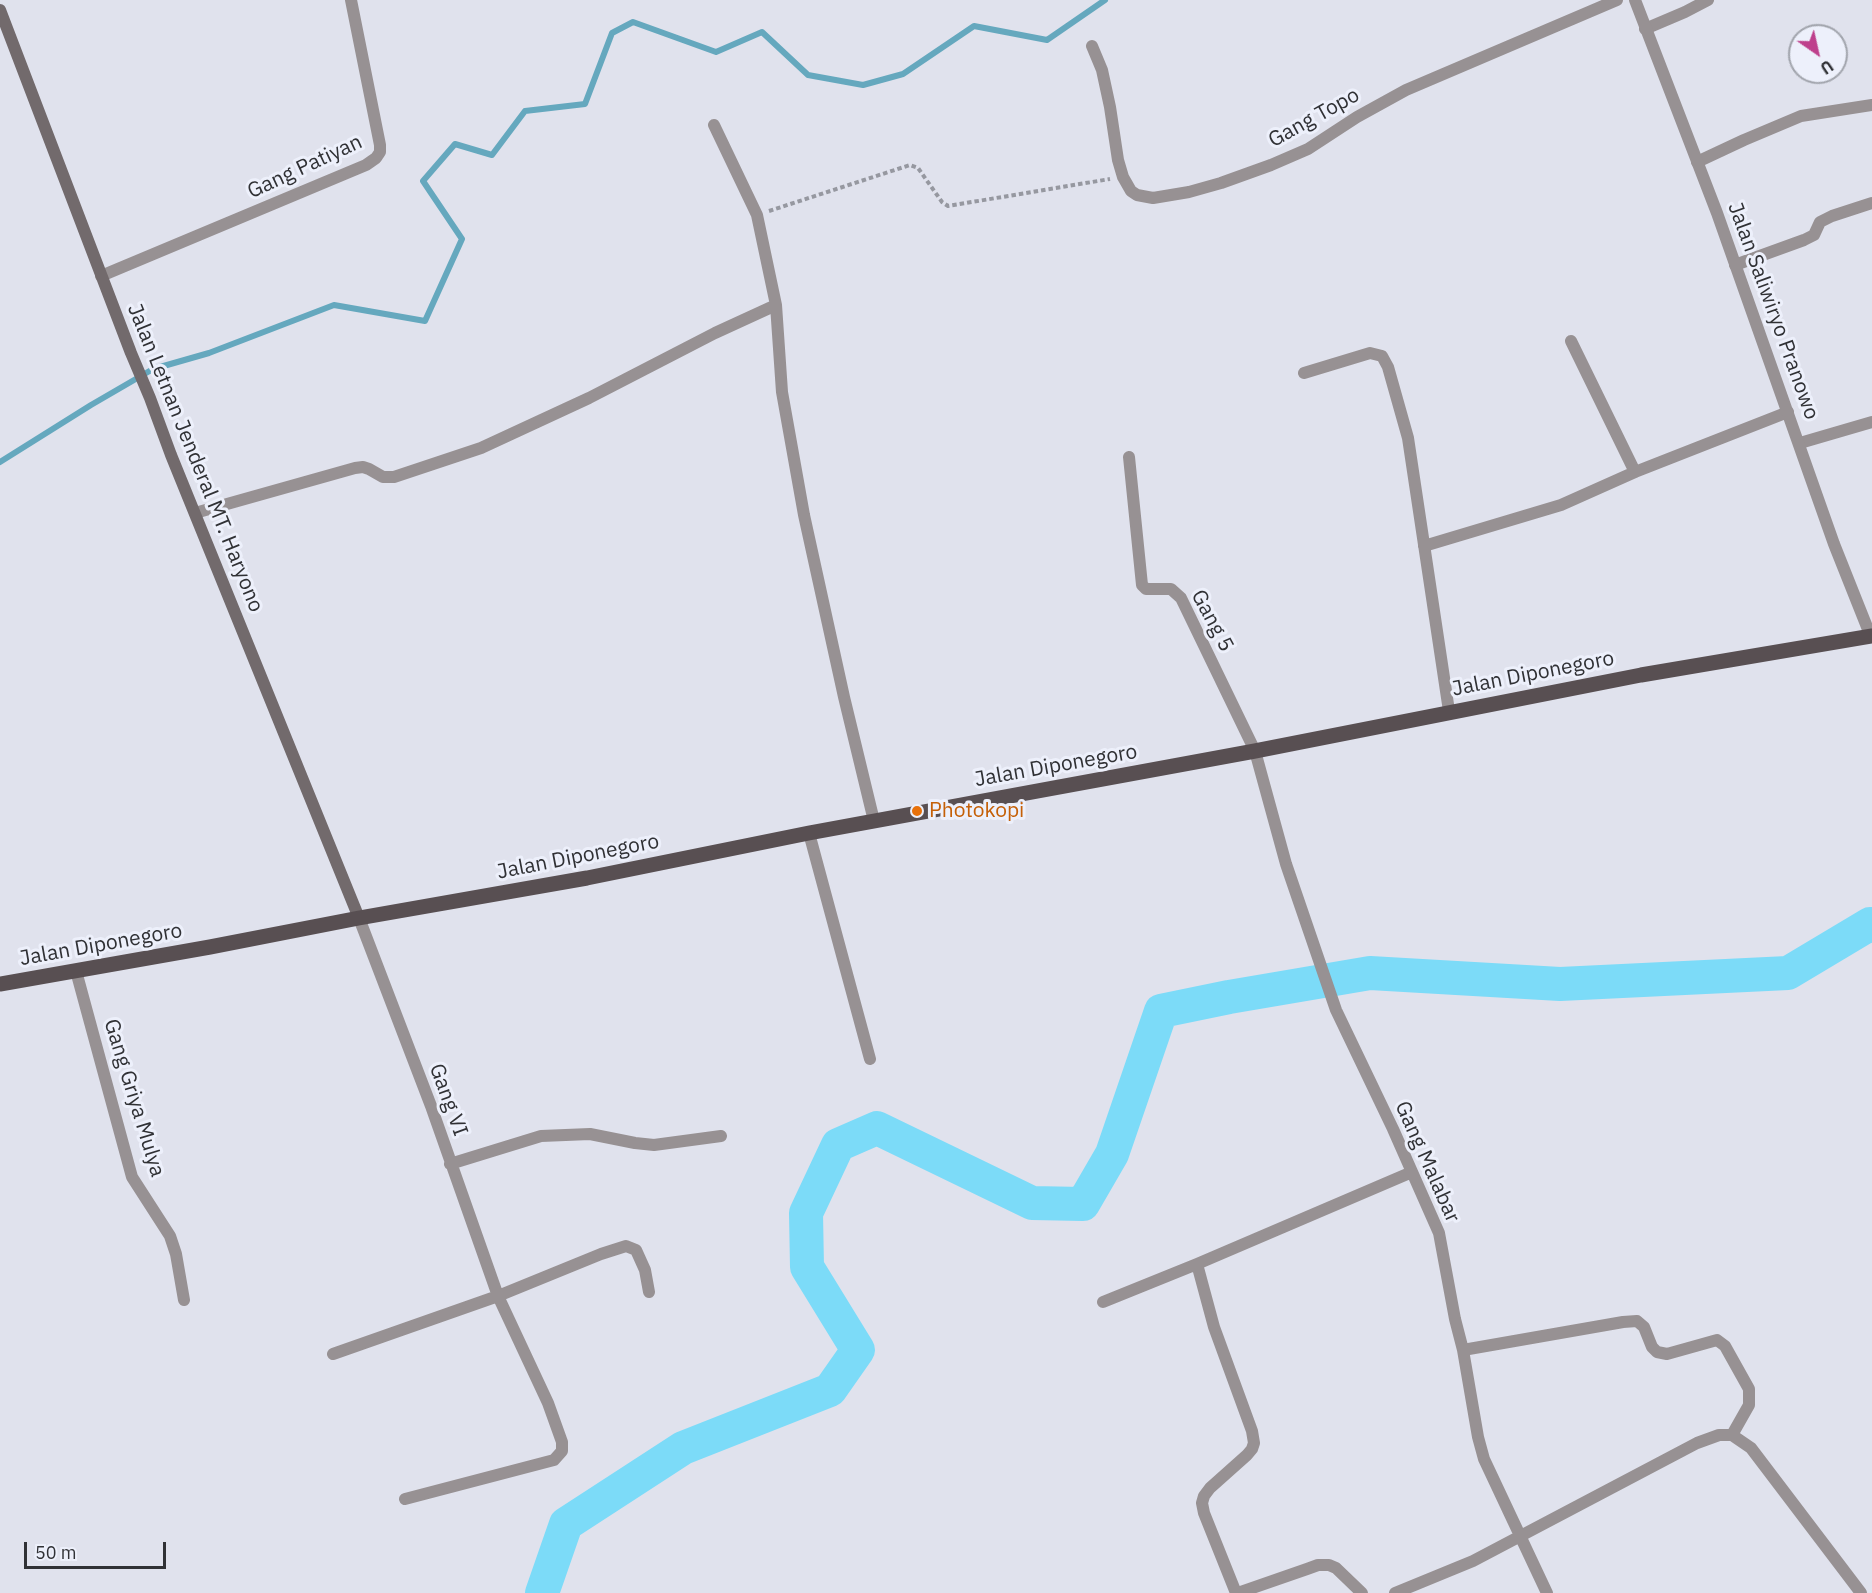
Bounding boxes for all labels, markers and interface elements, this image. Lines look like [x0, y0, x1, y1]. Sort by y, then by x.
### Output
north arrow [1788, 24, 1848, 84]
text: U [1817, 56, 1837, 79]
street label: Gang Topo [1264, 83, 1364, 153]
street label: Gang Patiyan [244, 129, 366, 205]
street label: Jalan Saliwiryo Pranowo [1722, 199, 1824, 423]
street label: Jalan Letnan Jenderal MT. Haryono [121, 300, 269, 616]
street label: Gang 5 [1185, 586, 1239, 656]
street label: Jalan Diponegoro [1450, 646, 1616, 702]
street label: Jalan Diponegoro [973, 739, 1139, 793]
place label: Photokopi [929, 798, 1024, 824]
marker: Photokopi [910, 804, 924, 818]
street label: Jalan Diponegoro [495, 829, 661, 885]
street label: Jalan Diponegoro [18, 918, 184, 972]
street label: Gang Griya Mulya [98, 1016, 170, 1180]
street label: Gang VI [423, 1060, 473, 1140]
street label: Gang Malabar [1389, 1097, 1465, 1227]
scale bar [27, 1530, 170, 1568]
text: 50 m [35, 1541, 77, 1564]

